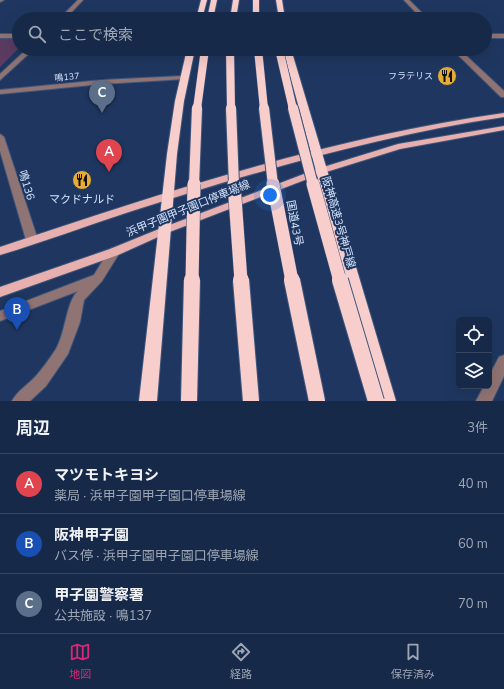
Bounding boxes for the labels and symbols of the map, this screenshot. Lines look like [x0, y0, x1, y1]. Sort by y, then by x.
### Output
restaurant icon: フラテリス [436, 65, 458, 87]
street label: 鳴137 [54, 70, 80, 84]
place label: フラテリス [388, 70, 433, 82]
pin: C [89, 80, 115, 113]
pin: A [96, 139, 122, 172]
street label: 鳴136 [15, 168, 38, 202]
restaurant icon: マクドナルド [71, 169, 93, 191]
street label: 阪神高速3号神戸線 [318, 175, 359, 270]
street label: 浜甲子園甲子園口停車場線 [124, 177, 252, 240]
your location [260, 185, 280, 205]
place label: マクドナルド [49, 192, 115, 207]
street label: 国道43号 [283, 199, 306, 247]
pin: B [4, 297, 30, 330]

